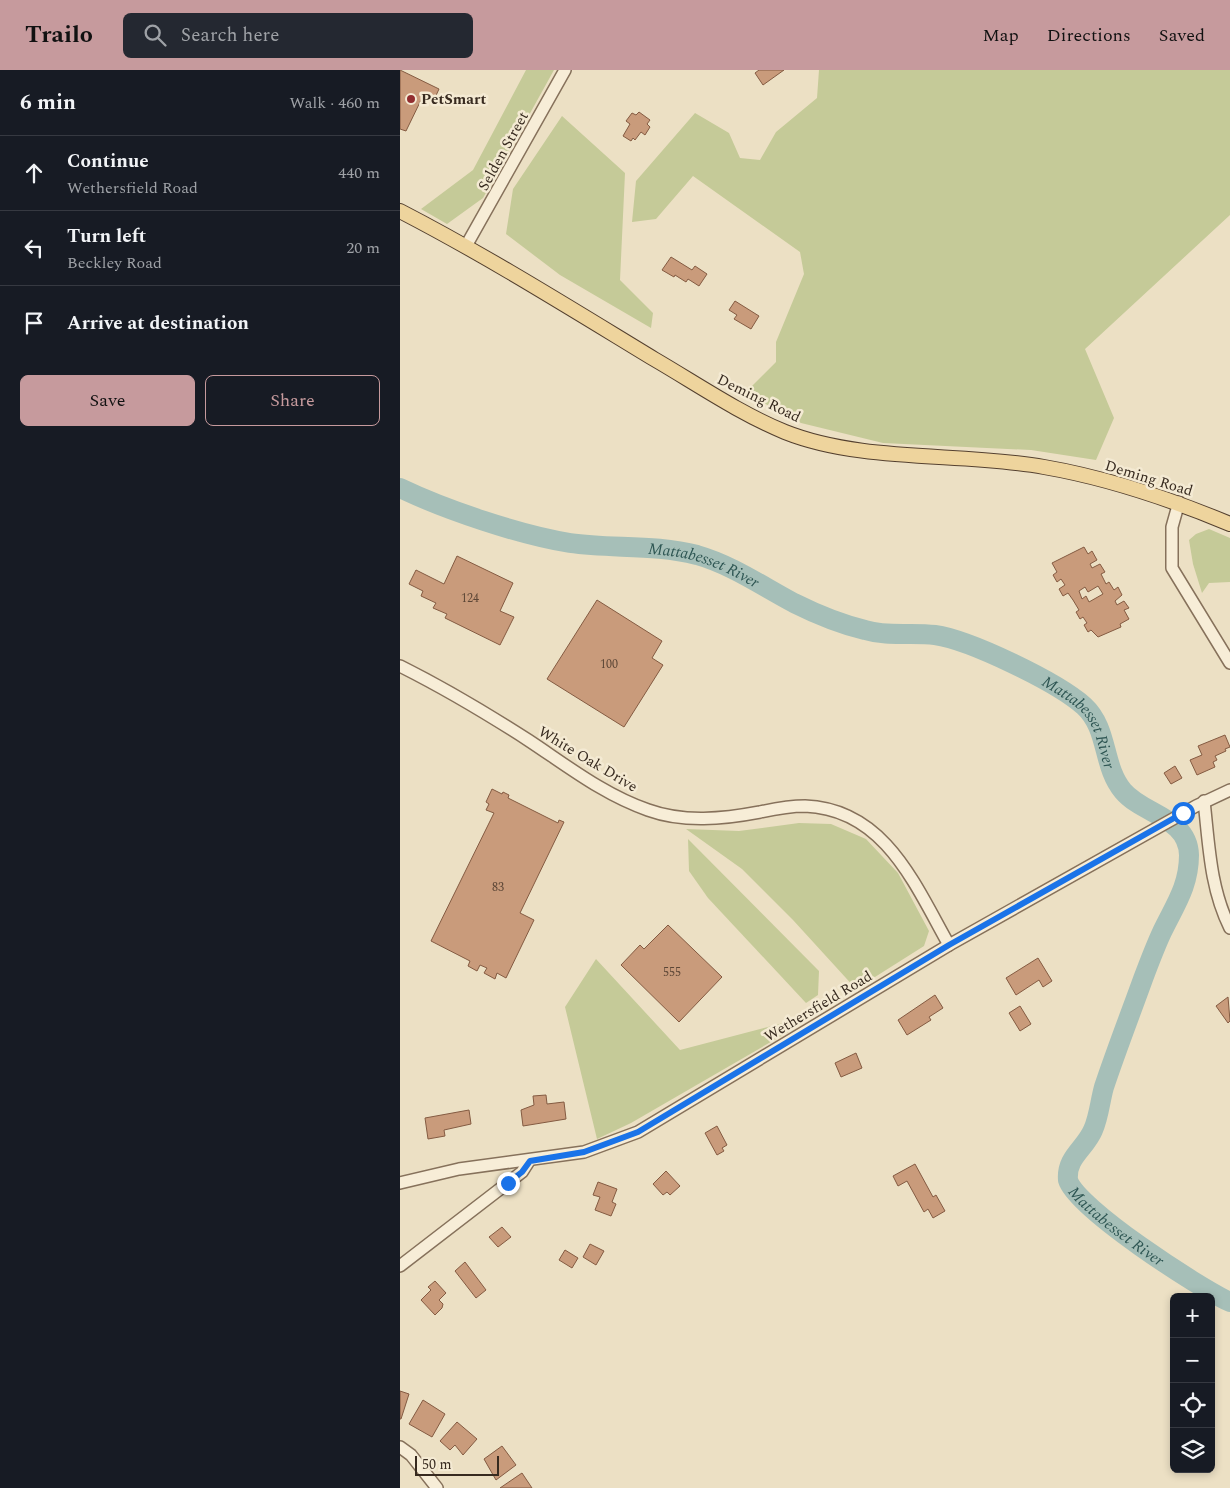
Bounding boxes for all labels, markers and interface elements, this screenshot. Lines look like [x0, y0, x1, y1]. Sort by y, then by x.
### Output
search box [123, 13, 473, 58]
text: Trailo [25, 17, 93, 53]
icon: search [141, 21, 169, 49]
text: Search here [181, 21, 279, 50]
text: Map [983, 22, 1019, 49]
text: Directions [1047, 22, 1131, 49]
text: Saved [1159, 22, 1205, 49]
text: 6 min [20, 87, 76, 119]
place label: PetSmart [421, 88, 486, 111]
text: Walk · 460 m [289, 91, 380, 115]
marker: PetSmart [405, 93, 417, 105]
street label: Selden Street [472, 107, 535, 195]
text: Continue [67, 147, 149, 176]
icon: ahead [20, 159, 48, 187]
text: 440 m [338, 161, 380, 185]
text: Wethersfield Road [67, 176, 198, 200]
text: Turn left [67, 222, 146, 251]
icon: left [20, 234, 48, 262]
text: 20 m [346, 236, 380, 260]
text: Beckley Road [67, 251, 162, 275]
icon: arrive [20, 309, 48, 337]
text: Arrive at destination [67, 309, 249, 338]
street label: Deming Road [713, 368, 805, 429]
button: Save [20, 375, 195, 426]
button: Share [205, 375, 380, 426]
street label: Deming Road [1102, 454, 1196, 503]
water label: Mattabesset River [647, 537, 764, 594]
house number: 124 [461, 589, 479, 608]
house number: 100 [600, 655, 618, 674]
water label: Mattabesset River [1037, 670, 1121, 772]
street label: White Oak Drive [534, 721, 642, 798]
route start [1172, 802, 1195, 825]
house number: 83 [492, 878, 504, 897]
house number: 555 [663, 963, 681, 982]
street label: Wethersfield Road [760, 965, 877, 1048]
route end [497, 1172, 520, 1195]
water label: Mattabesset River [1062, 1181, 1169, 1273]
map controls [1170, 1293, 1215, 1473]
button: + [1170, 1293, 1215, 1338]
button: − [1170, 1338, 1215, 1383]
button: locate [1170, 1383, 1215, 1428]
button: layers [1170, 1428, 1215, 1473]
scale bar [415, 1453, 499, 1476]
text: 50 m [422, 1454, 452, 1475]

